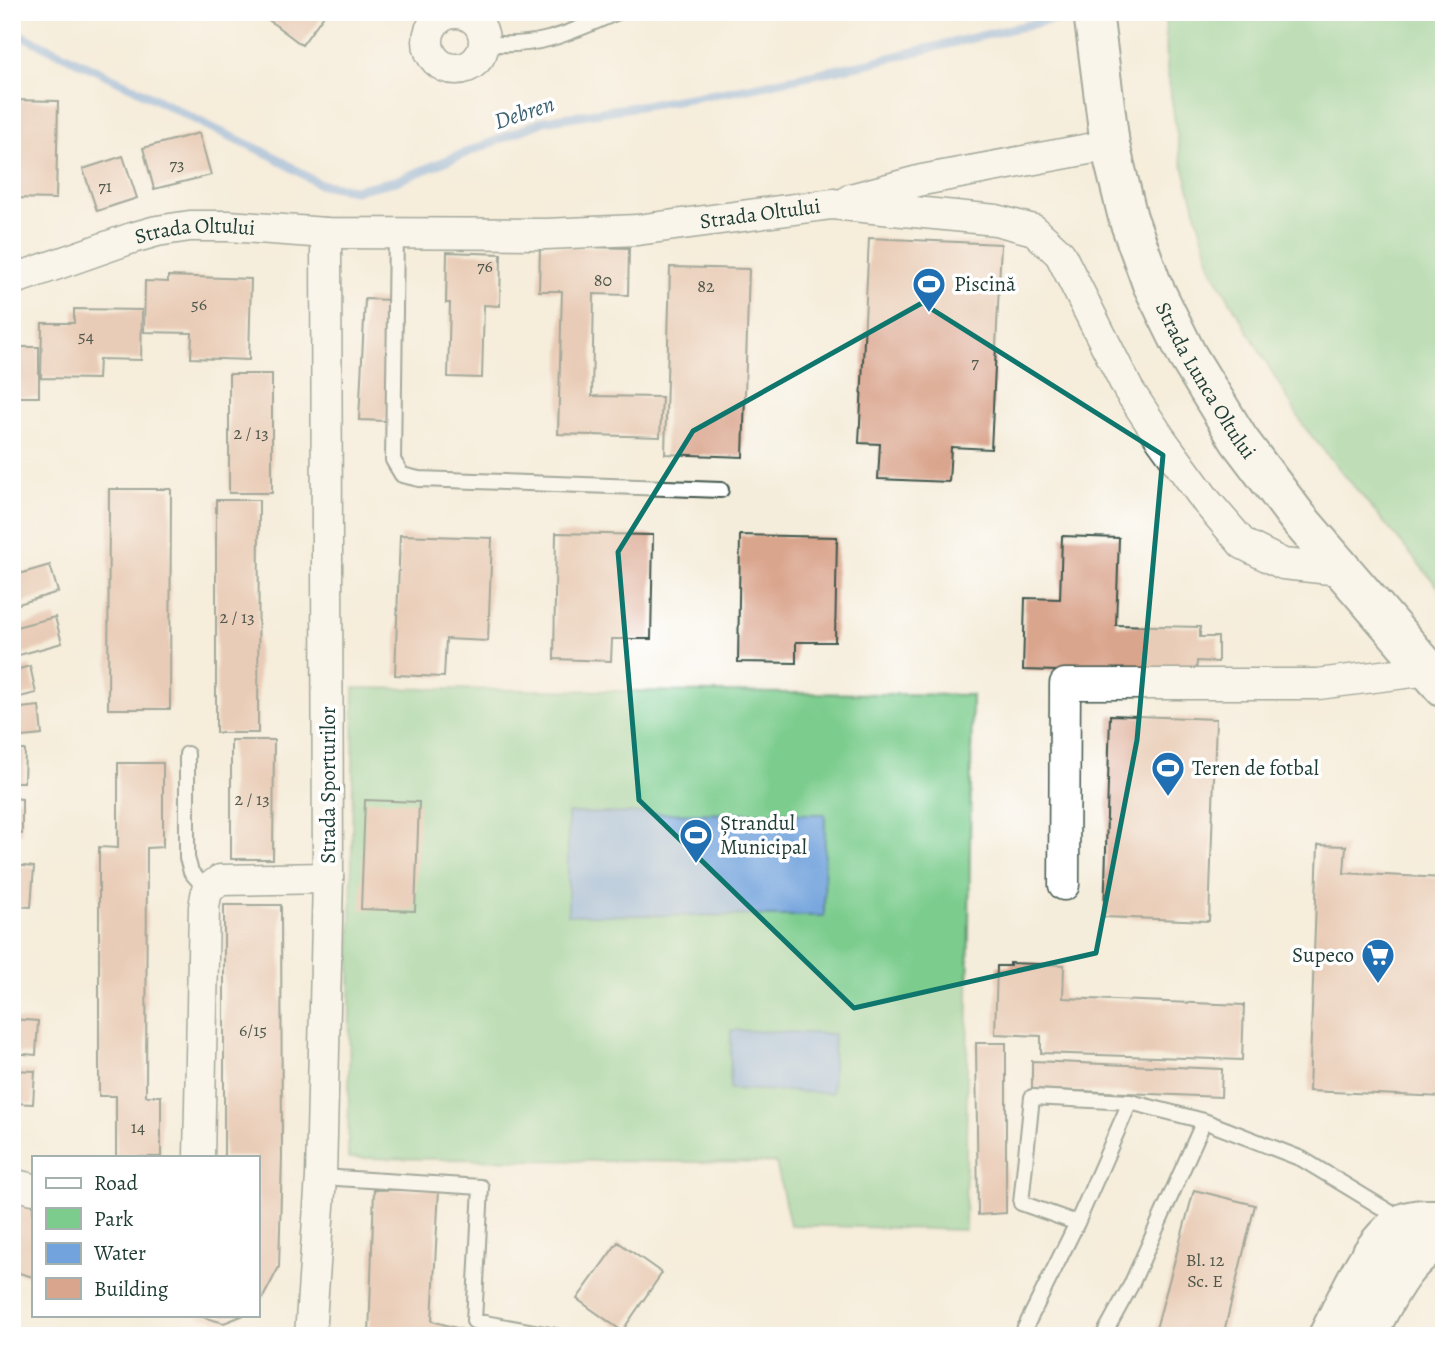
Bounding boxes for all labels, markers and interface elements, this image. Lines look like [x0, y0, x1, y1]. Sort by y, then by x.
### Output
water label: Debren [490, 88, 558, 137]
house number: 73 [169, 152, 185, 176]
house number: 71 [98, 174, 112, 198]
street label: Strada Oltului [698, 192, 822, 235]
street label: Strada Oltului [131, 212, 256, 251]
house number: 76 [477, 254, 493, 278]
sports icon: Piscină [910, 265, 948, 314]
house number: 80 [594, 268, 612, 292]
place label: Piscină [954, 270, 1016, 298]
house number: 82 [697, 274, 715, 298]
house number: 56 [191, 292, 207, 316]
street label: Strada Lunca Oltului [1149, 297, 1263, 465]
house number: 54 [78, 324, 94, 348]
house number: 7 [971, 350, 979, 374]
house number: 2 / 13 [233, 421, 269, 445]
house number: 2 / 13 [219, 605, 255, 629]
street label: Strada Sporturilor [314, 706, 342, 864]
sports icon: Teren de fotbal [1149, 749, 1187, 798]
place label: Teren de fotbal [1192, 754, 1319, 782]
house number: 2 / 13 [234, 787, 270, 811]
place label: Ștrandul Municipal [720, 809, 807, 861]
sports icon: Ștrandul Municipal [677, 816, 715, 865]
supermarket icon: Supeco [1359, 936, 1397, 985]
place label: Supeco [1292, 941, 1354, 969]
house number: 6/15 [239, 1018, 267, 1042]
house number: 14 [131, 1115, 145, 1139]
legend [32, 1156, 259, 1316]
text: Road [94, 1169, 138, 1197]
text: Park [94, 1205, 134, 1233]
text: Water [93, 1239, 146, 1267]
house number: Bl. 12 Sc. E [1186, 1248, 1225, 1293]
text: Building [94, 1275, 169, 1303]

